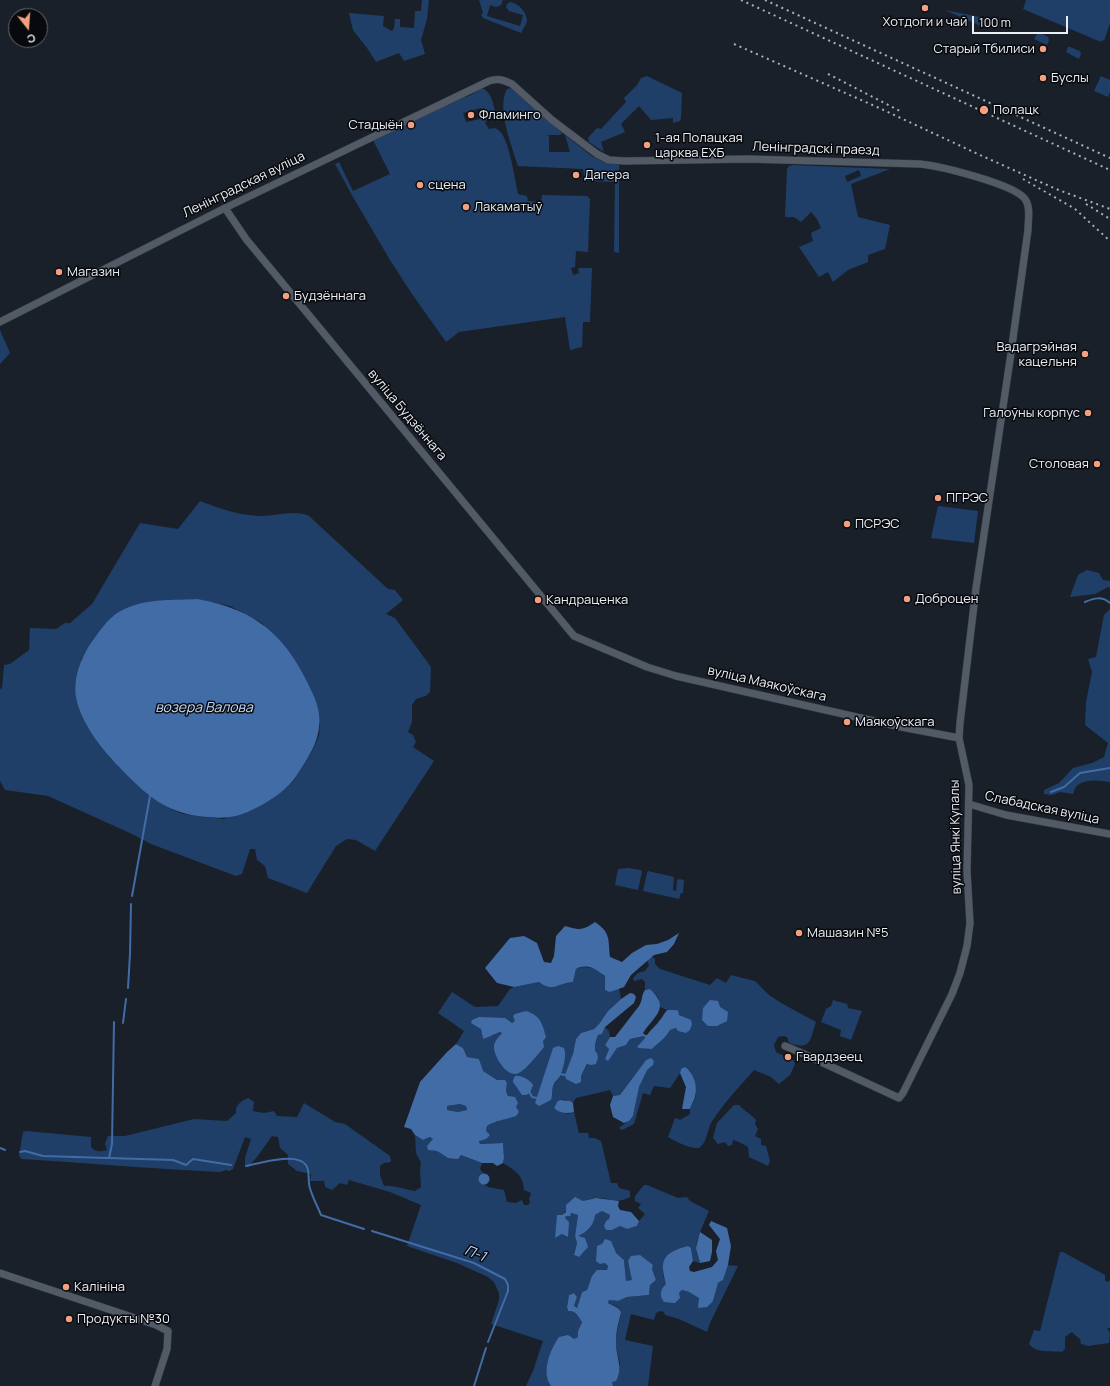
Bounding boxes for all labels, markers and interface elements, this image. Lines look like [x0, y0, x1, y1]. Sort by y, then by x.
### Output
marker: Хотдоги и чай [920, 3, 930, 13]
north arrow [8, 8, 48, 48]
scale bar [974, 8, 1070, 34]
place label: Хотдоги и чай [883, 14, 967, 30]
text: 100 m [979, 14, 1011, 31]
text: С [25, 31, 37, 47]
place label: Старый Тбилиси [934, 41, 1035, 57]
marker: Старый Тбилиси [1038, 44, 1048, 54]
place label: Буслы [1051, 70, 1089, 86]
marker: Буслы [1038, 73, 1048, 83]
place label: Полацк [993, 102, 1039, 118]
marker: Полацк [978, 104, 990, 116]
place label: Фламинго [479, 107, 541, 123]
marker: Фламинго [466, 110, 476, 120]
place label: Стадыён [348, 117, 403, 133]
marker: Стадыён [406, 120, 416, 130]
place label: 1-ая Полацкая царква ЕХБ [655, 130, 743, 161]
street label: Ленінградскі праезд [752, 139, 880, 159]
marker: 1-ая Полацкая царква ЕХБ [642, 140, 652, 150]
street label: Ленінградская вуліца [180, 149, 308, 221]
place label: Дагера [584, 167, 629, 183]
marker: Дагера [571, 170, 581, 180]
place label: сцена [428, 177, 466, 193]
marker: сцена [415, 180, 425, 190]
place label: Лакаматыў [474, 199, 542, 215]
marker: Лакаматыў [461, 202, 471, 212]
place label: Магазин [67, 264, 120, 280]
marker: Магазин [54, 267, 64, 277]
place label: Будзённага [294, 288, 366, 304]
marker: Будзённага [281, 291, 291, 301]
place label: Вадагрэйная кацельня [996, 339, 1077, 370]
marker: Вадагрэйная кацельня [1080, 349, 1090, 359]
street label: вуліца Будзённага [364, 366, 450, 464]
place label: Галоўны корпус [983, 405, 1080, 421]
marker: Галоўны корпус [1083, 408, 1093, 418]
place label: Столовая [1029, 456, 1089, 472]
marker: Столовая [1092, 459, 1102, 469]
place label: ПГРЭС [946, 490, 988, 506]
marker: ПГРЭС [933, 493, 943, 503]
place label: ПСРЭС [855, 516, 900, 532]
marker: ПСРЭС [842, 519, 852, 529]
place label: Доброцен [915, 591, 979, 607]
place label: Кандраценка [546, 592, 628, 608]
marker: Доброцен [902, 594, 912, 604]
marker: Кандраценка [533, 595, 543, 605]
street label: вуліца Маякоўскага [706, 663, 828, 705]
water label: возера Валова [155, 700, 253, 716]
place label: Маякоўскага [855, 714, 935, 730]
marker: Маякоўскага [842, 717, 852, 727]
street label: вуліца Янкі Купалы [947, 780, 965, 894]
street label: Слабадская вуліца [983, 788, 1101, 828]
place label: Машазин №5 [807, 925, 888, 941]
marker: Машазин №5 [794, 928, 804, 938]
place label: Гвардзеец [796, 1049, 862, 1065]
marker: Гвардзеец [783, 1052, 793, 1062]
water label: П-1 [462, 1242, 488, 1266]
place label: Калініна [74, 1279, 125, 1295]
marker: Калініна [61, 1282, 71, 1292]
place label: Продукты №30 [77, 1311, 170, 1327]
marker: Продукты №30 [64, 1314, 74, 1324]

